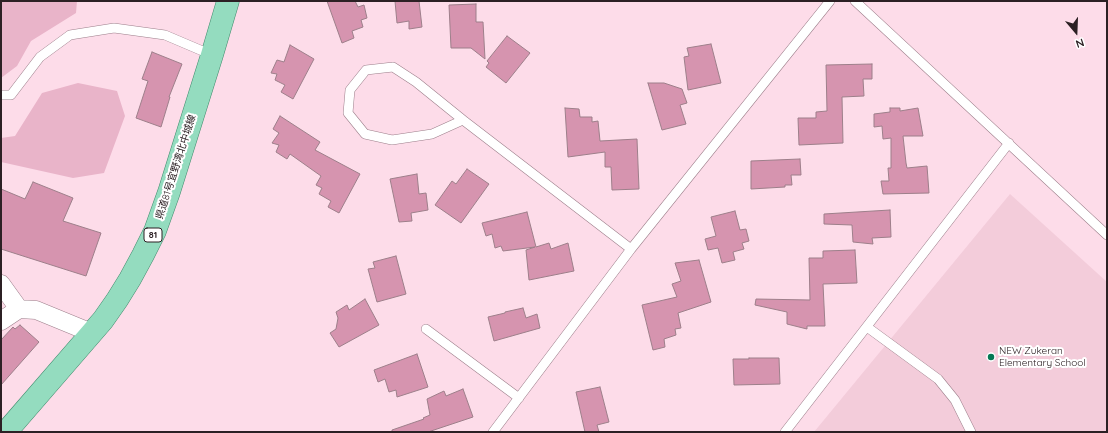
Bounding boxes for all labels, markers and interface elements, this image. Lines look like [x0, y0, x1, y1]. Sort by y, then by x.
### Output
north arrow [1056, 12, 1096, 52]
text: N [1074, 35, 1086, 51]
street label: 県道81号宜野湾北中城線 [153, 113, 199, 221]
road number: 81 [144, 228, 162, 242]
place label: NEW Zukeran Elementary School [999, 345, 1086, 368]
marker: NEW Zukeran Elementary School [986, 352, 996, 362]

